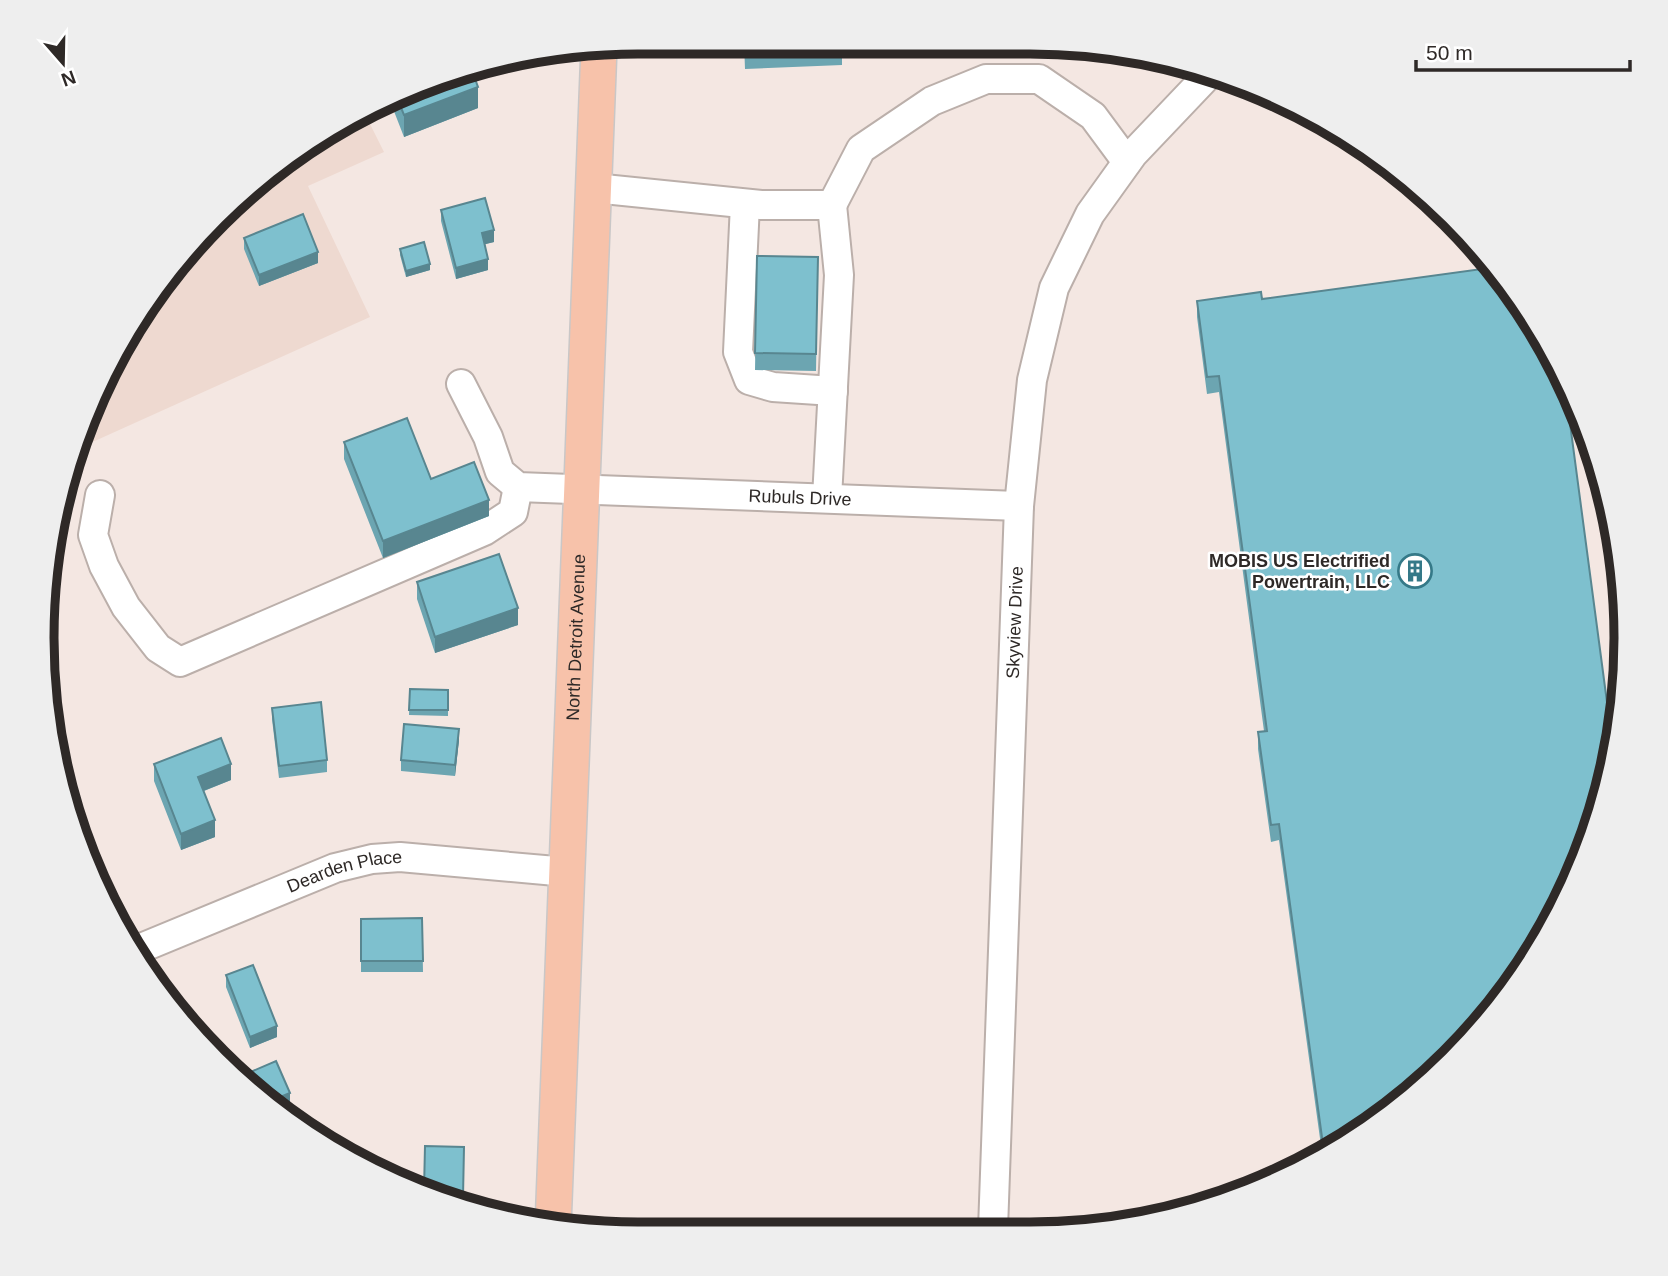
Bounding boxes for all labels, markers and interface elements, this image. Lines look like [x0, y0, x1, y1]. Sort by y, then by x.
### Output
north arrow [28, 28, 98, 98]
scale bar [1416, 28, 1630, 72]
text: 50 m [1426, 41, 1473, 64]
text: N [59, 66, 79, 91]
street label: Rubuls Drive [748, 486, 852, 510]
place label: MOBIS US Electrified Powertrain, LLC [1209, 551, 1390, 592]
building icon: MOBIS US Electrified Powertrain, LLC [1396, 552, 1434, 590]
street label: North Detroit Avenue [563, 554, 589, 721]
street label: Skyview Drive [1003, 566, 1027, 679]
street label: Dearden Place [284, 847, 403, 897]

